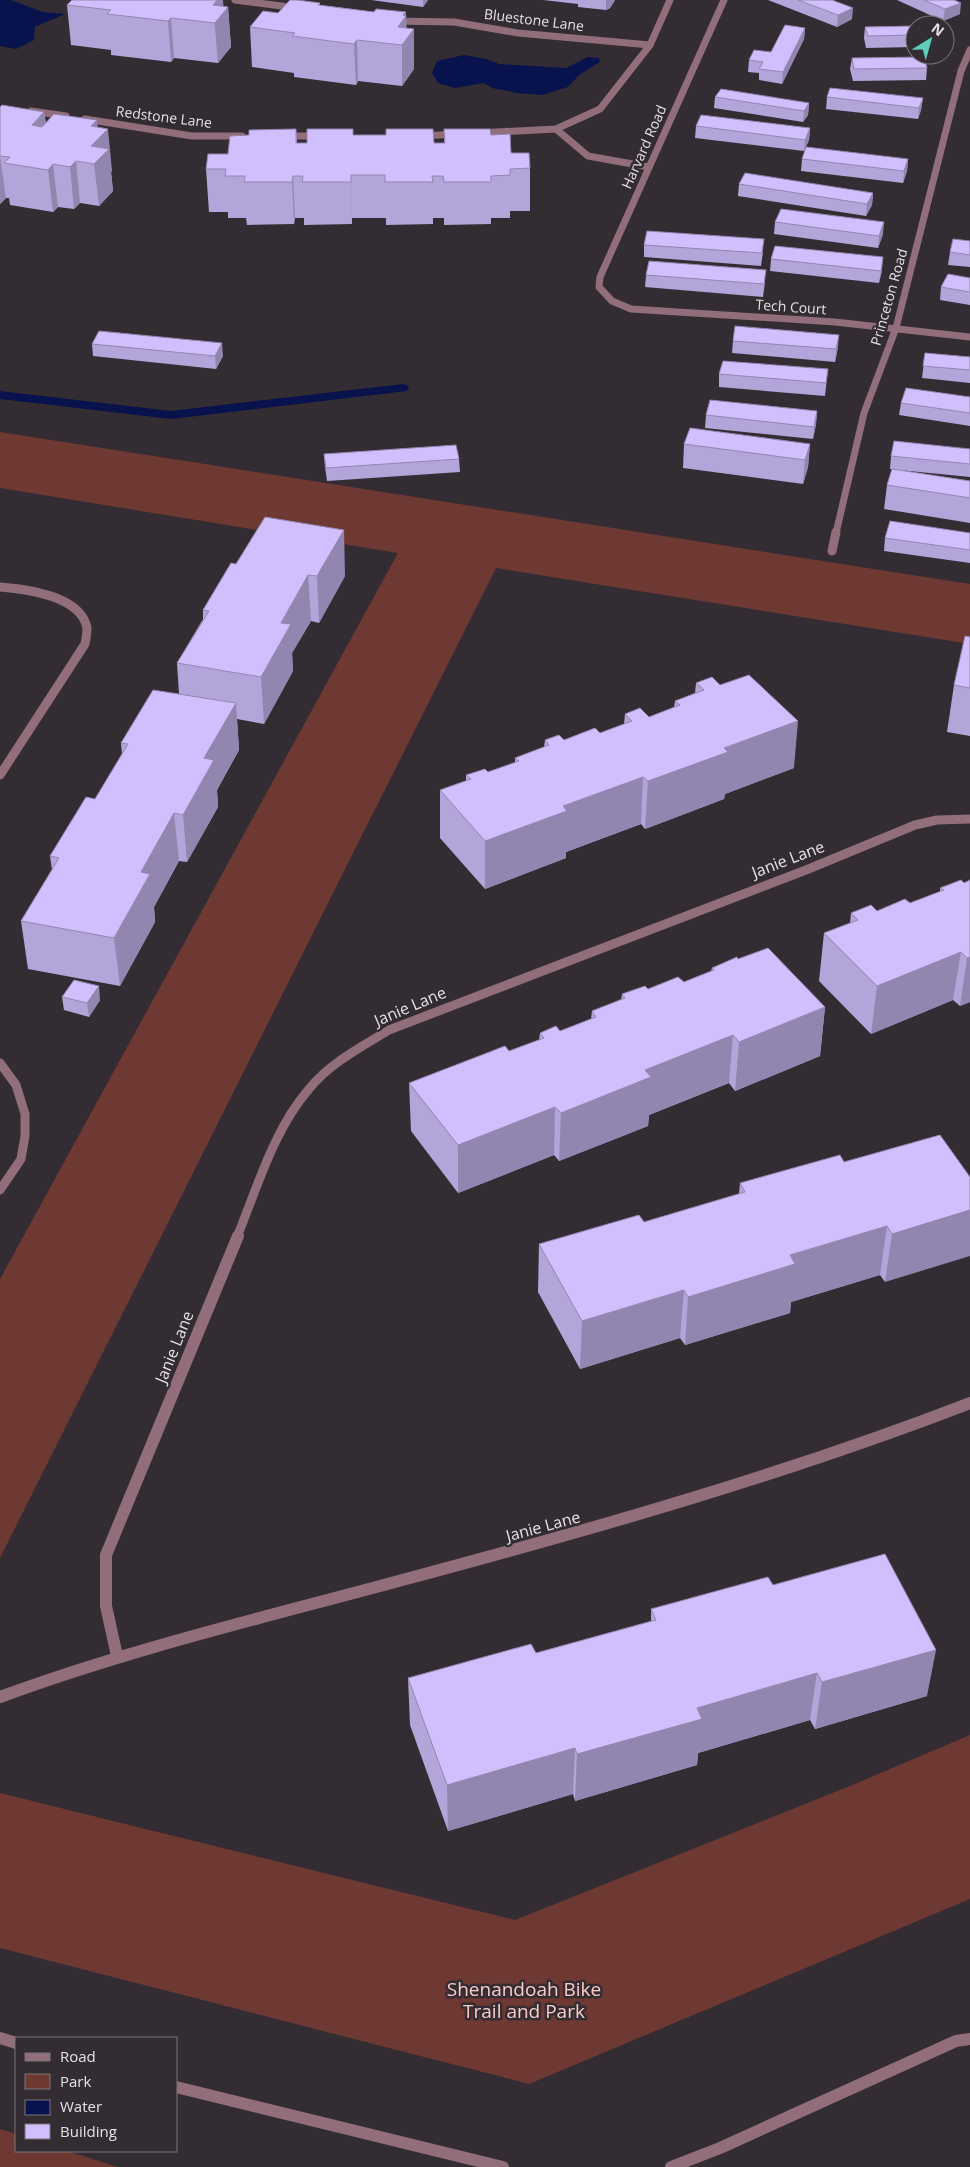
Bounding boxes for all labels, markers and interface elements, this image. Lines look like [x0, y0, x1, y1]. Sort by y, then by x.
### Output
street label: Bluestone Lane [483, 4, 585, 35]
north arrow [905, 15, 955, 65]
text: N [928, 18, 948, 40]
street label: Redstone Lane [115, 101, 213, 132]
street label: Harvard Road [617, 102, 671, 192]
street label: Princeton Road [866, 246, 911, 347]
street label: Tech Court [755, 295, 827, 318]
street label: Janie Lane [747, 835, 828, 884]
street label: Janie Lane [369, 981, 449, 1032]
street label: Janie Lane [149, 1308, 198, 1388]
street label: Janie Lane [501, 1506, 583, 1547]
park label: Shenandoah Bike Trail and Park [447, 1976, 601, 2024]
legend [15, 2037, 178, 2152]
text: Road [60, 2046, 96, 2066]
text: Park [60, 2071, 91, 2091]
text: Water [60, 2096, 102, 2116]
text: Building [60, 2121, 117, 2141]

